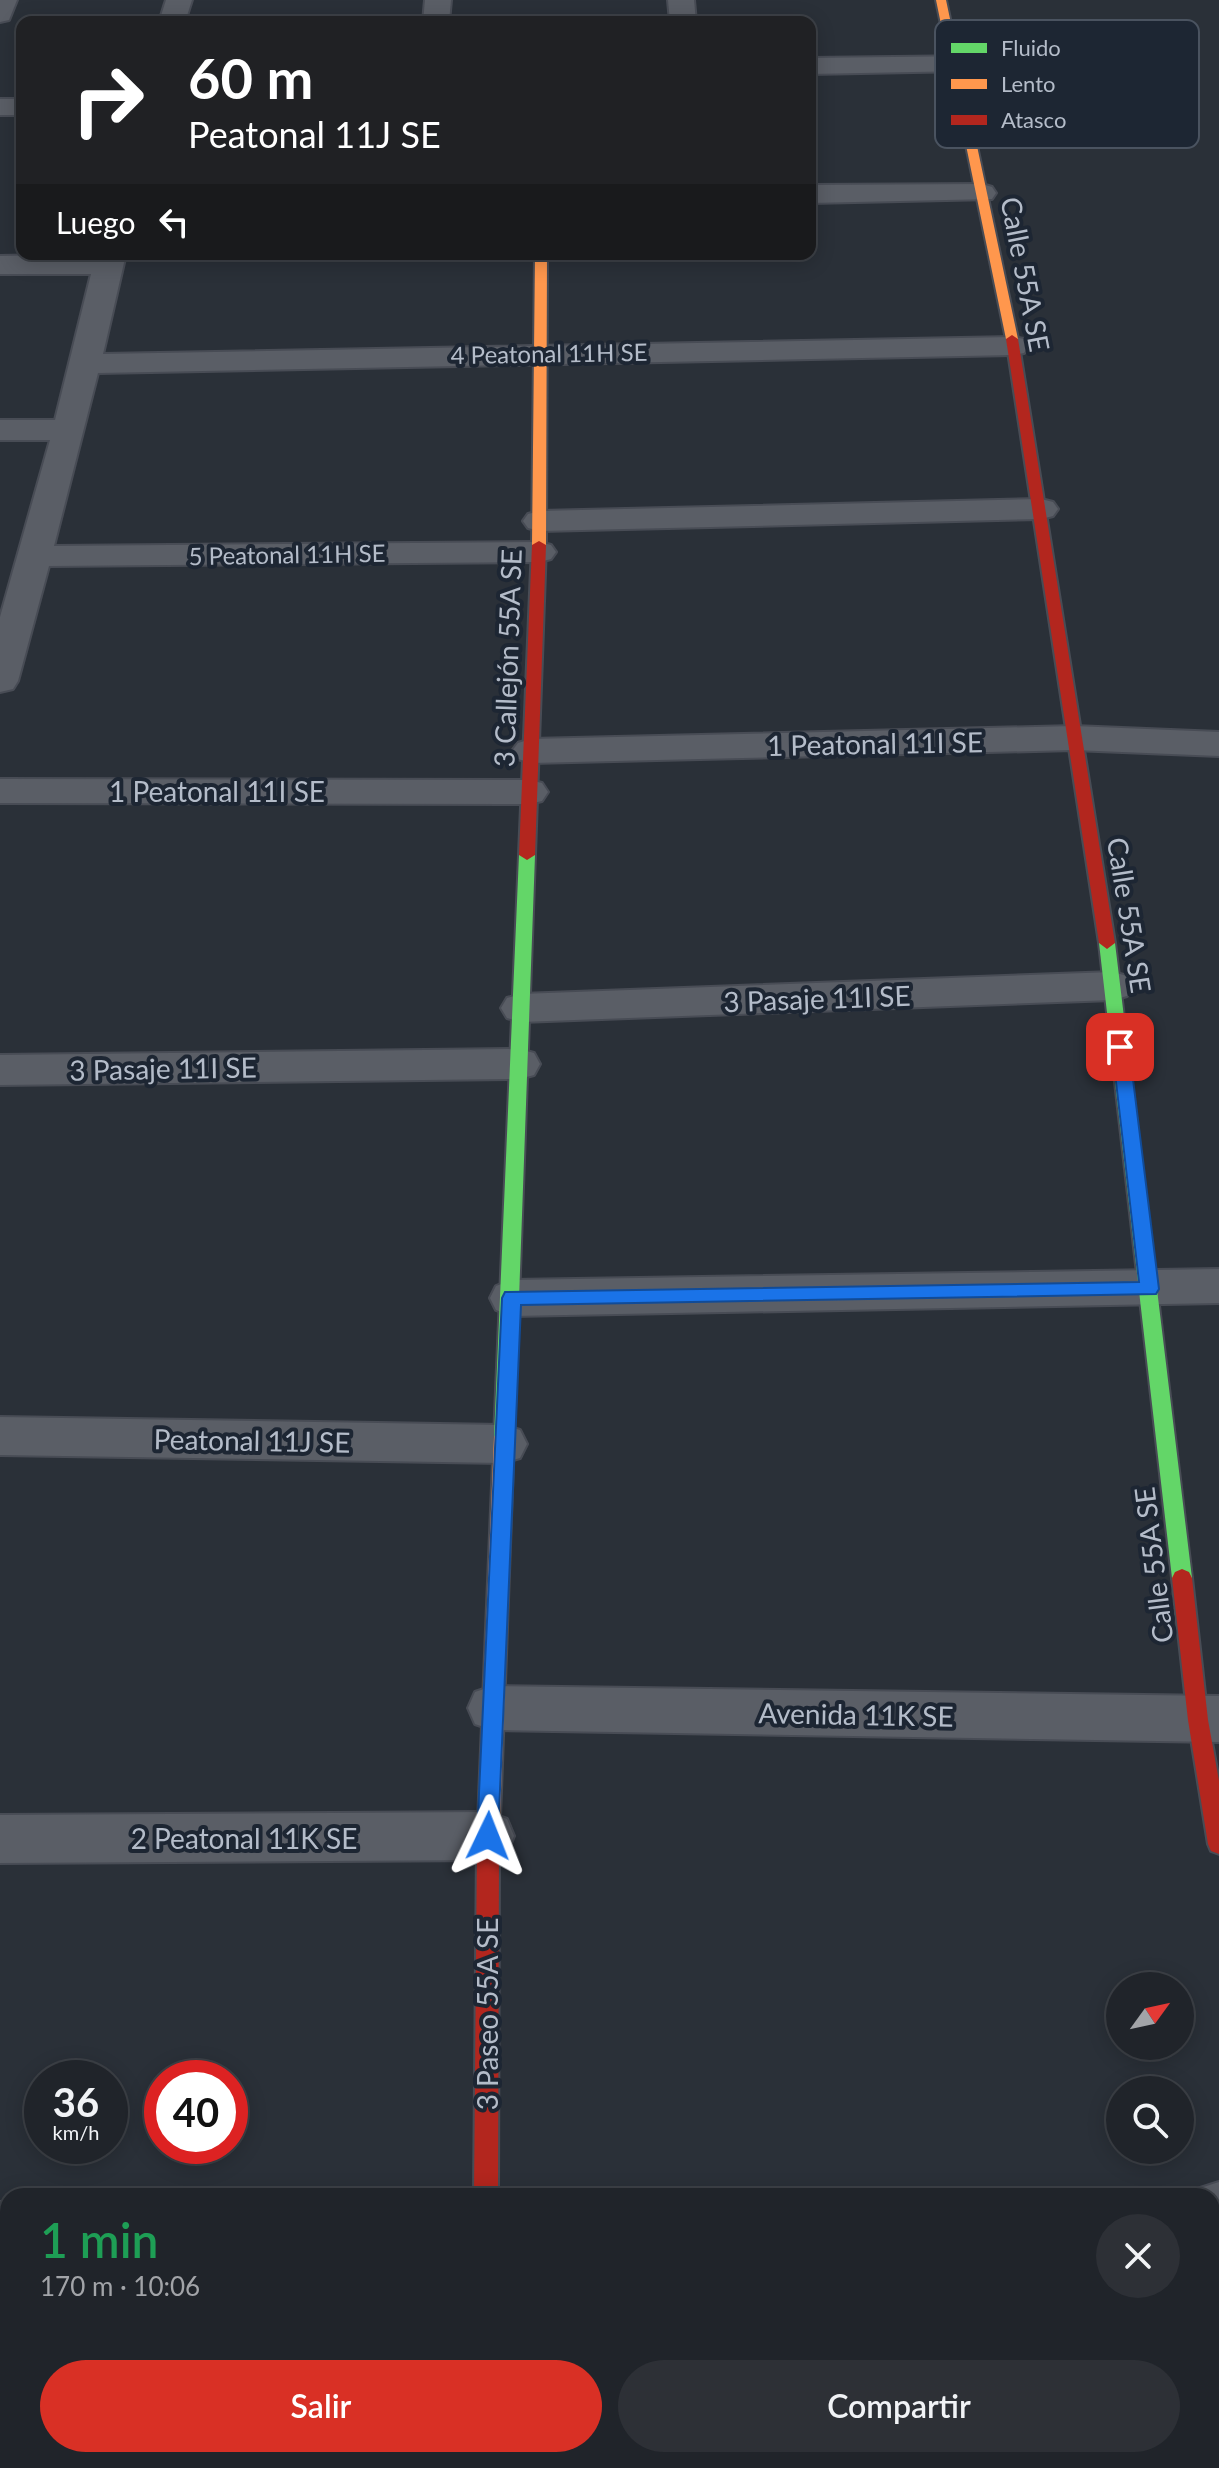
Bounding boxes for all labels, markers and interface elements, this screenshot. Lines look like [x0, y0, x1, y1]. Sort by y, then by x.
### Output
legend [935, 20, 1199, 148]
text: Fluido [1001, 34, 1061, 61]
text: 60 m [188, 44, 313, 111]
icon: right [56, 48, 160, 152]
text: Lento [1001, 70, 1056, 97]
text: Atasco [1001, 106, 1066, 133]
text: Peatonal 11J SE [188, 112, 441, 156]
street label: Calle 55A SE [994, 194, 1058, 354]
icon: left [152, 200, 196, 244]
text: Luego [56, 204, 136, 240]
street label: 4 Peatonal 11H SE [450, 337, 648, 369]
street label: 5 Peatonal 11H SE [188, 538, 386, 570]
street label: 3 Callejón 55A SE [486, 548, 528, 768]
street label: 1 Peatonal 11I SE [767, 724, 983, 762]
street label: 1 Peatonal 11I SE [109, 774, 325, 808]
street label: Calle 55A SE [1101, 835, 1159, 995]
street label: 3 Pasaje 11I SE [723, 978, 911, 1018]
pin [1086, 1013, 1154, 1081]
icon: arrive [1098, 1025, 1142, 1069]
street label: 3 Pasaje 11I SE [69, 1049, 257, 1087]
street label: Peatonal 11J SE [153, 1421, 351, 1459]
street label: Calle 55A SE [1127, 1485, 1179, 1645]
street label: Avenida 11K SE [758, 1695, 954, 1733]
position arrow [446, 1794, 530, 1878]
street label: 2 Peatonal 11K SE [131, 1821, 357, 1855]
street label: 3 Paseo 55A SE [470, 1918, 504, 2110]
north arrow [1106, 1972, 1194, 2060]
map controls [1106, 1972, 1194, 2164]
speed limit sign: 40 [144, 2060, 248, 2164]
button: search [1106, 2076, 1194, 2164]
text: 36 [53, 2078, 99, 2126]
text: km/h [53, 2120, 99, 2144]
text: 1 min [40, 2211, 158, 2268]
button: close [1096, 2214, 1180, 2298]
text: 170 m · 10:06 [40, 2270, 200, 2302]
button: Salir [40, 2360, 602, 2452]
button: Compartir [618, 2360, 1180, 2452]

